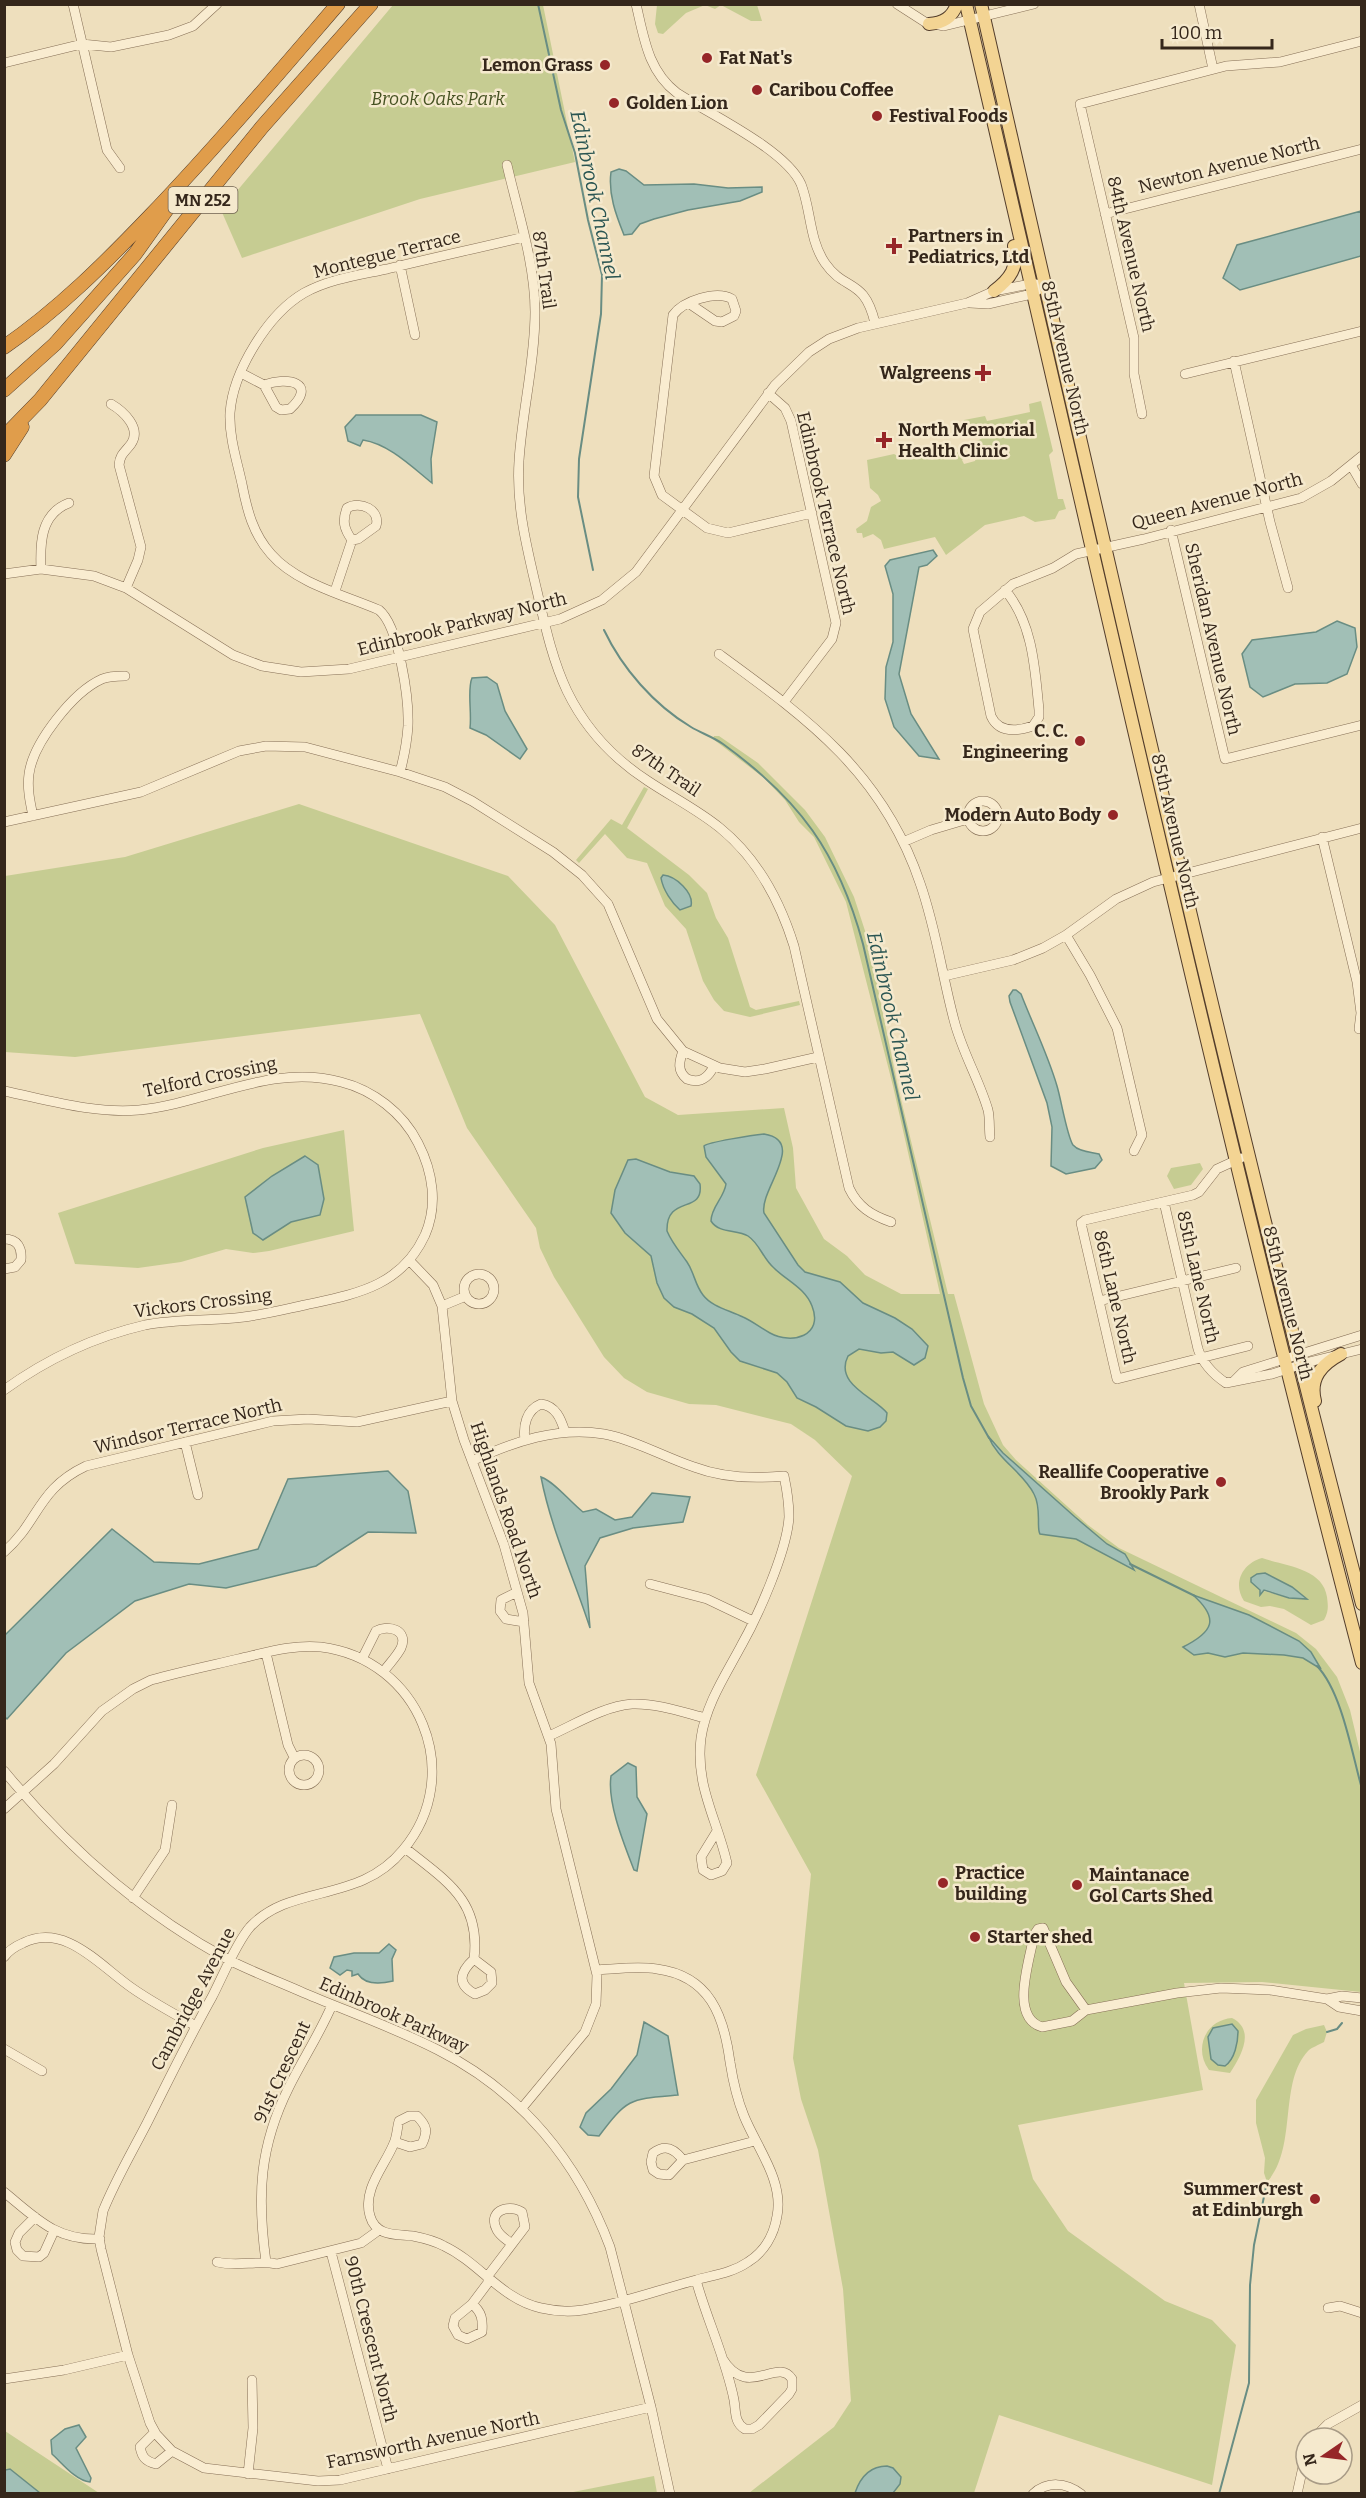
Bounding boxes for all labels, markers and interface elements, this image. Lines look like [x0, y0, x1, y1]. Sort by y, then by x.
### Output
scale bar [1162, 12, 1272, 50]
text: 100 m [1171, 22, 1222, 44]
place label: Fat Nat's [719, 47, 793, 69]
marker: Fat Nat's [700, 51, 714, 65]
place label: Lemon Grass [482, 54, 593, 76]
marker: Lemon Grass [598, 58, 612, 72]
place label: Caribou Coffee [769, 79, 894, 101]
marker: Caribou Coffee [750, 83, 764, 97]
park label: Brook Oaks Park [371, 88, 505, 110]
place label: Golden Lion [626, 92, 729, 114]
marker: Golden Lion [607, 96, 621, 110]
place label: Festival Foods [889, 105, 1008, 127]
water label: Edinbrook Channel [565, 108, 625, 282]
marker: Festival Foods [870, 109, 884, 123]
street label: Newton Avenue North [1136, 132, 1322, 198]
street label: 84th Avenue North [1102, 174, 1160, 334]
road number: MN 252 [168, 187, 238, 213]
street label: Montegue Terrace [311, 225, 463, 283]
place label: Partners in Pediatrics, Ltd [908, 225, 1030, 268]
street label: 87th Trail [528, 229, 560, 311]
marker: Partners in Pediatrics, Ltd [885, 237, 903, 255]
street label: 85th Avenue North [1036, 278, 1094, 438]
place label: Walgreens [880, 362, 971, 384]
marker: Walgreens [976, 366, 990, 380]
street label: Edinbrook Terrace North [792, 409, 860, 617]
place label: North Memorial Health Clinic [898, 419, 1035, 462]
marker: North Memorial Health Clinic [875, 431, 893, 449]
street label: Queen Avenue North [1129, 468, 1305, 534]
street label: Sheridan Avenue North [1180, 541, 1246, 737]
street label: Edinbrook Parkway North [355, 587, 569, 661]
place label: C. C. Engineering [962, 720, 1069, 763]
marker: C. C. Engineering [1073, 734, 1087, 748]
street label: 87th Trail [627, 739, 705, 801]
street label: 85th Avenue North [1146, 751, 1204, 911]
place label: Modern Auto Body [944, 804, 1102, 826]
marker: Modern Auto Body [1106, 808, 1120, 822]
water label: Edinbrook Channel [862, 929, 924, 1103]
street label: Telford Crossing [141, 1052, 279, 1102]
street label: 85th Lane North [1172, 1208, 1224, 1346]
street label: 85th Avenue North [1258, 1224, 1318, 1382]
street label: 86th Lane North [1089, 1228, 1141, 1366]
street label: Vickors Crossing [133, 1284, 273, 1322]
street label: Windsor Terrace North [92, 1394, 284, 1458]
street label: Highlands Road North [465, 1419, 547, 1601]
place label: Reallife Cooperative Brookly Park [1038, 1461, 1209, 1504]
marker: Reallife Cooperative Brookly Park [1214, 1475, 1228, 1489]
place label: Practice building [955, 1862, 1027, 1905]
place label: Maintanace Gol Carts Shed [1089, 1864, 1213, 1907]
marker: Practice building [936, 1876, 950, 1890]
marker: Maintanace Gol Carts Shed [1070, 1878, 1084, 1892]
street label: Cambridge Avenue [146, 1924, 240, 2074]
place label: Starter shed [987, 1926, 1093, 1948]
marker: Starter shed [968, 1930, 982, 1944]
street label: Edinbrook Parkway [316, 1972, 473, 2058]
street label: 91st Crescent [249, 2017, 315, 2127]
place label: SummerCrest at Edinburgh [1183, 2178, 1304, 2221]
marker: SummerCrest at Edinburgh [1308, 2192, 1322, 2206]
street label: 90th Crescent North [340, 2254, 402, 2424]
street label: Farnsworth Avenue North [325, 2407, 541, 2473]
north arrow [1294, 2426, 1354, 2486]
text: N [1299, 2451, 1321, 2468]

